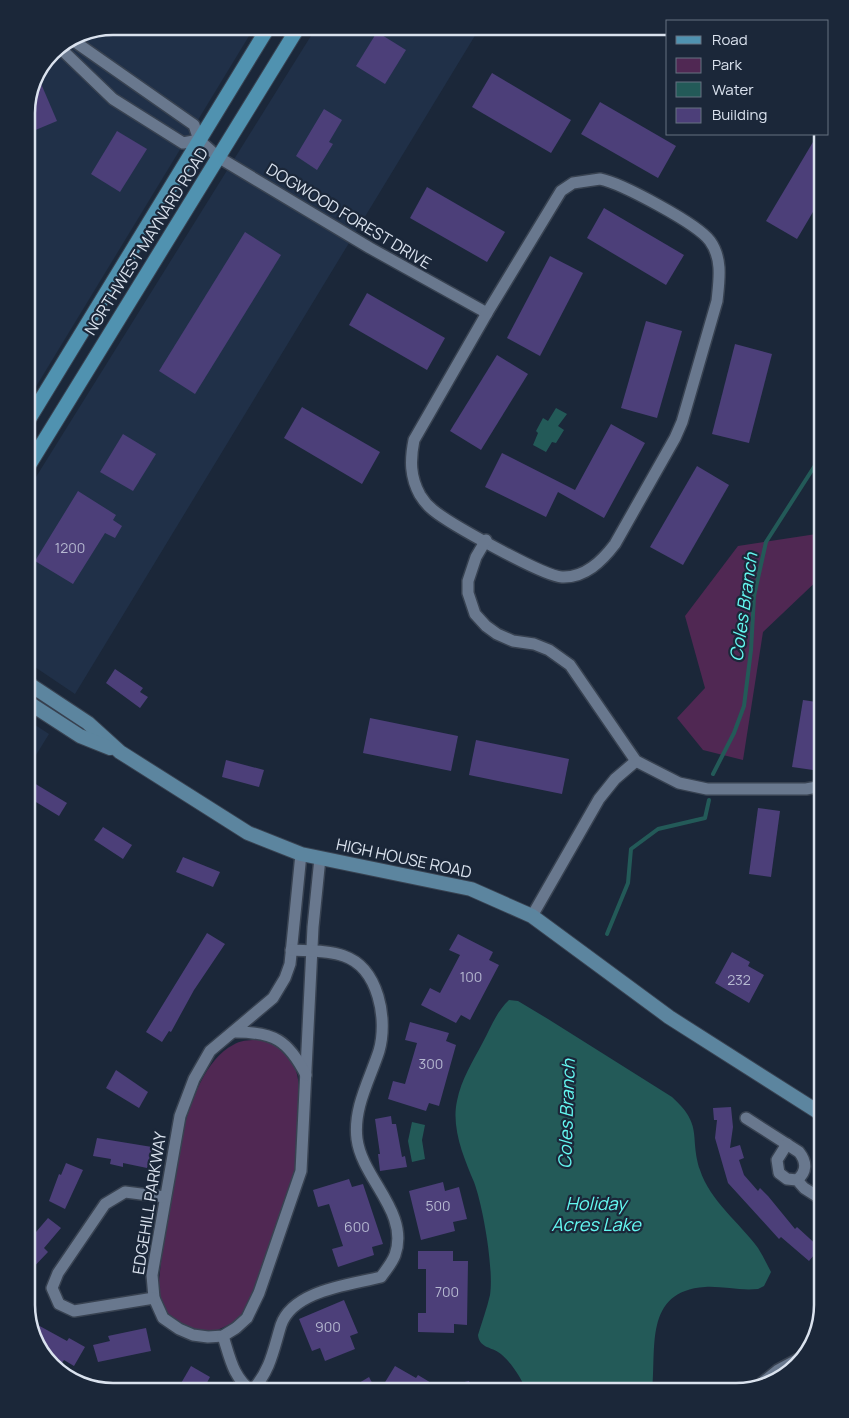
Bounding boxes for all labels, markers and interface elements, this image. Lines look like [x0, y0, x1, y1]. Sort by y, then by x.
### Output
legend [666, 20, 829, 135]
text: Road [712, 29, 748, 50]
text: Park [712, 54, 742, 75]
text: Water [712, 79, 754, 100]
text: Building [712, 104, 767, 125]
street label: NORTHWEST MAYNARD ROAD [79, 143, 213, 339]
street label: DOGWOOD FOREST DRIVE [262, 158, 436, 274]
house number: 1200 [55, 538, 85, 557]
water label: Coles Branch [723, 550, 763, 663]
street label: HIGH HOUSE ROAD [334, 833, 474, 883]
house number: 100 [460, 967, 482, 986]
house number: 232 [727, 970, 751, 989]
house number: 300 [419, 1054, 443, 1073]
water label: Coles Branch [552, 1057, 580, 1169]
street label: EDGEHILL PARKWAY [127, 1130, 171, 1276]
water label: Holiday Acres Lake [551, 1191, 642, 1236]
house number: 500 [425, 1196, 451, 1215]
house number: 600 [344, 1217, 370, 1236]
house number: 700 [435, 1282, 459, 1301]
house number: 900 [315, 1317, 341, 1336]

